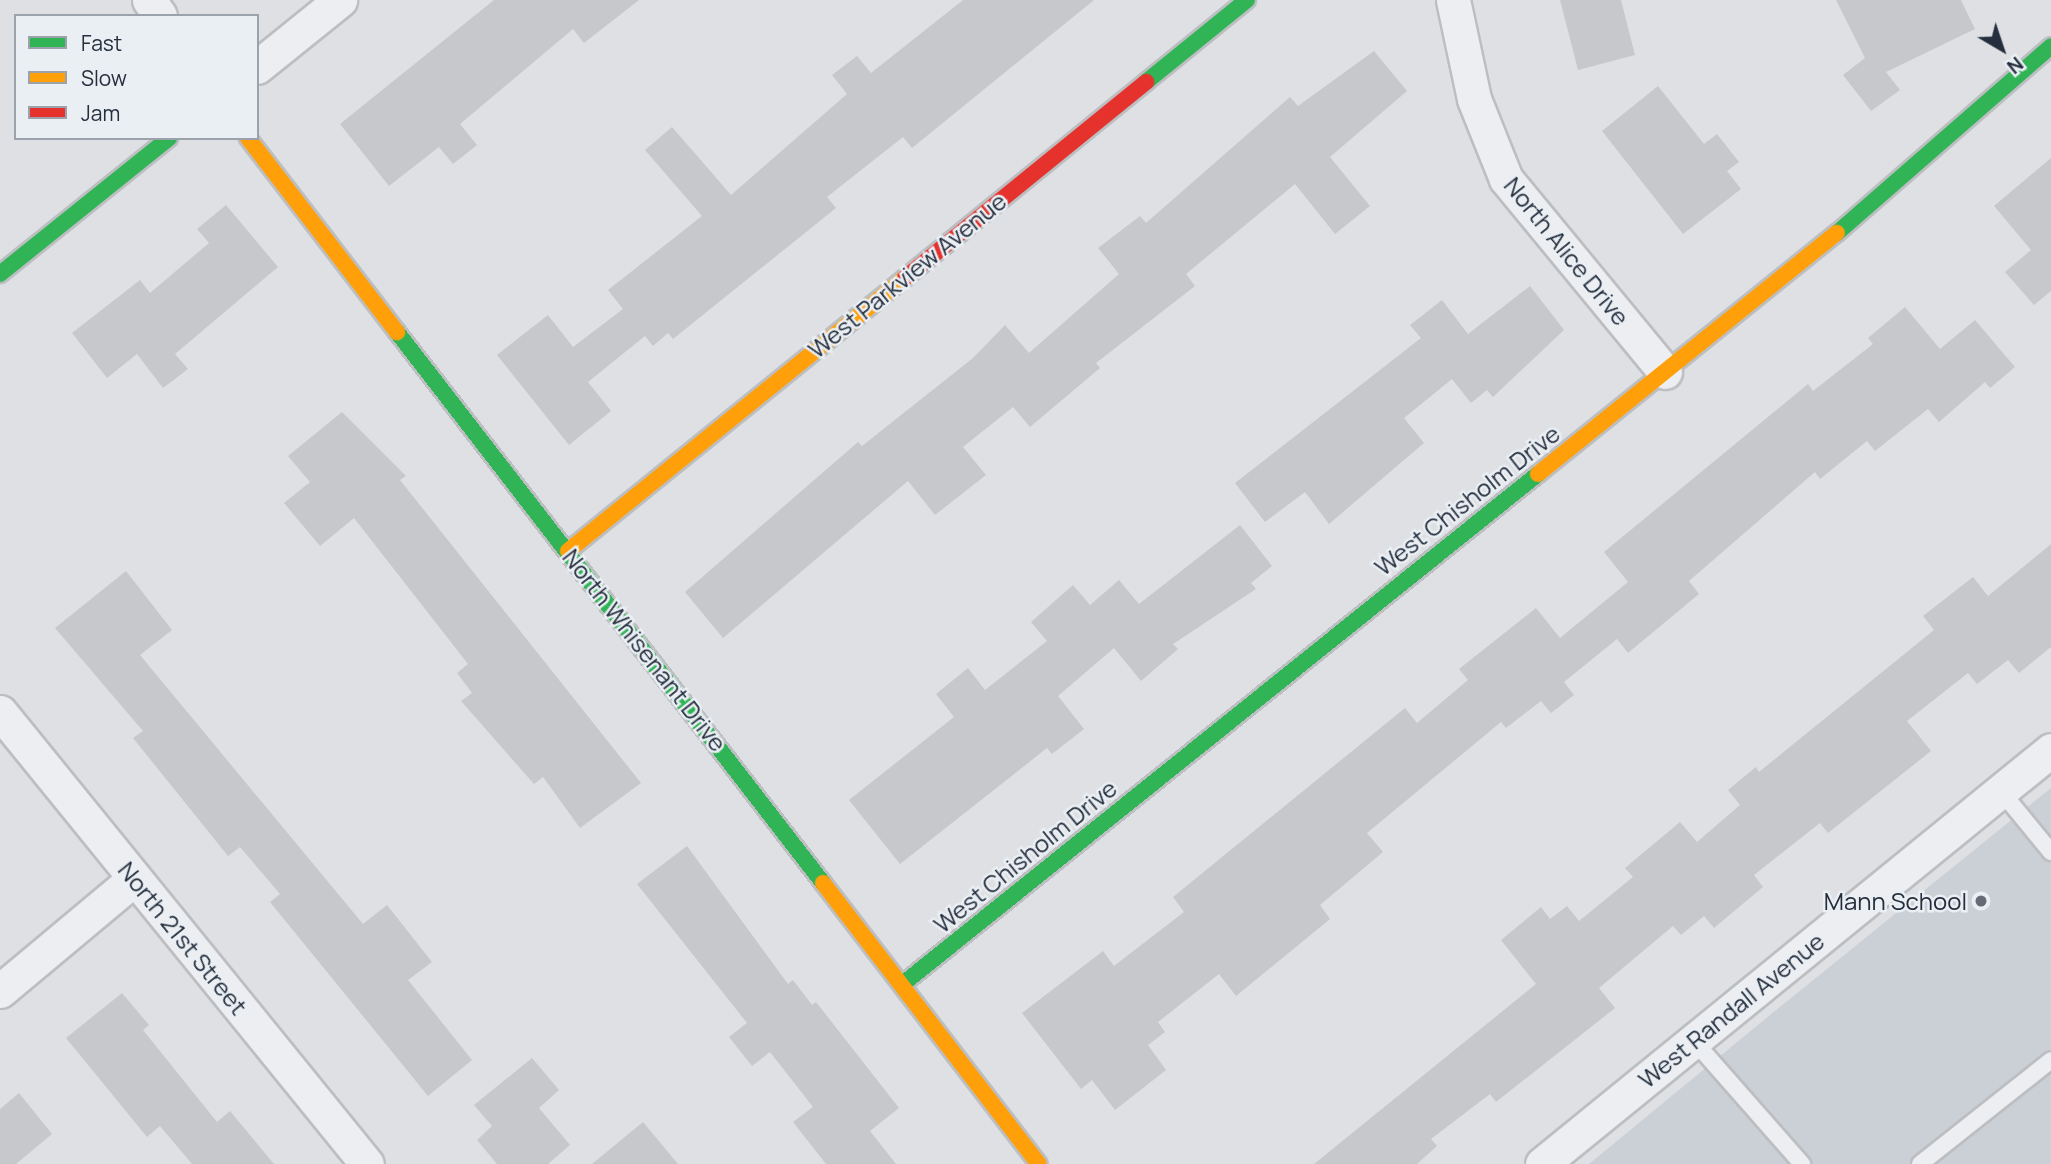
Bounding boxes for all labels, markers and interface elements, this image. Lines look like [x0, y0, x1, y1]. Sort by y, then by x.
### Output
legend [14, 14, 259, 140]
north arrow [1967, 14, 2037, 84]
text: Fast [81, 29, 122, 57]
text: N [2002, 51, 2029, 80]
text: Slow [81, 64, 127, 92]
text: Jam [81, 99, 120, 127]
street label: North Alice Drive [1498, 171, 1636, 331]
street label: West Parkview Avenue [802, 186, 1012, 364]
street label: West Chisholm Drive [1369, 419, 1565, 581]
street label: North Whisenant Drive [557, 543, 733, 757]
street label: West Chisholm Drive [928, 773, 1122, 939]
street label: North 21st Street [113, 856, 253, 1020]
place label: Mann School [1824, 887, 1967, 915]
marker: Mann School [1973, 893, 1989, 909]
street label: West Randall Avenue [1632, 926, 1830, 1094]

